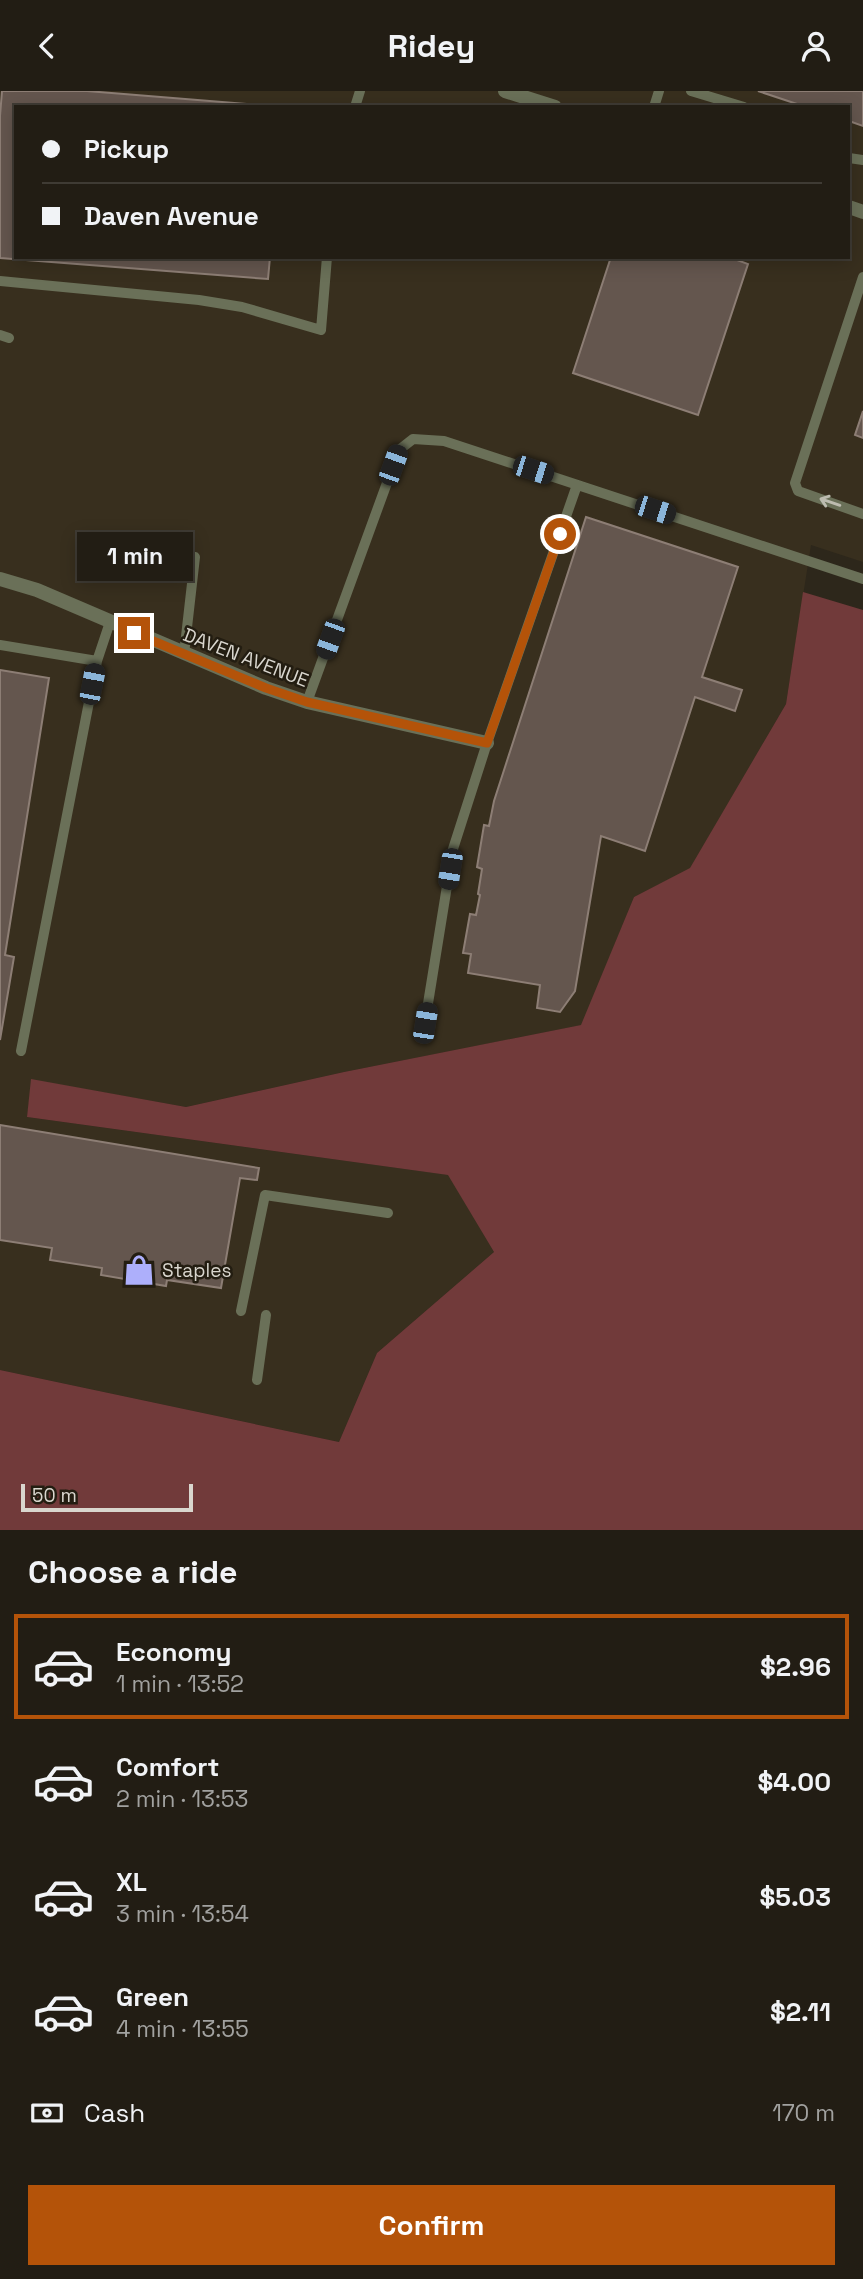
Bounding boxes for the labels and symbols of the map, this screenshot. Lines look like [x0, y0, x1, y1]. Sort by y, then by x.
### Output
car [376, 442, 411, 488]
car [510, 454, 557, 486]
car [632, 494, 679, 526]
one-way arrow [820, 495, 842, 507]
route start [544, 518, 576, 550]
callout: 1 min [76, 531, 192, 581]
car [313, 616, 348, 662]
route end [118, 617, 150, 649]
street label: DAVEN AVENUE [179, 622, 312, 693]
car [78, 661, 107, 707]
car [437, 847, 464, 891]
car [412, 1001, 439, 1045]
shop icon: Staples [122, 1253, 156, 1287]
place label: Staples [162, 1258, 231, 1283]
scale bar [21, 1481, 192, 1513]

